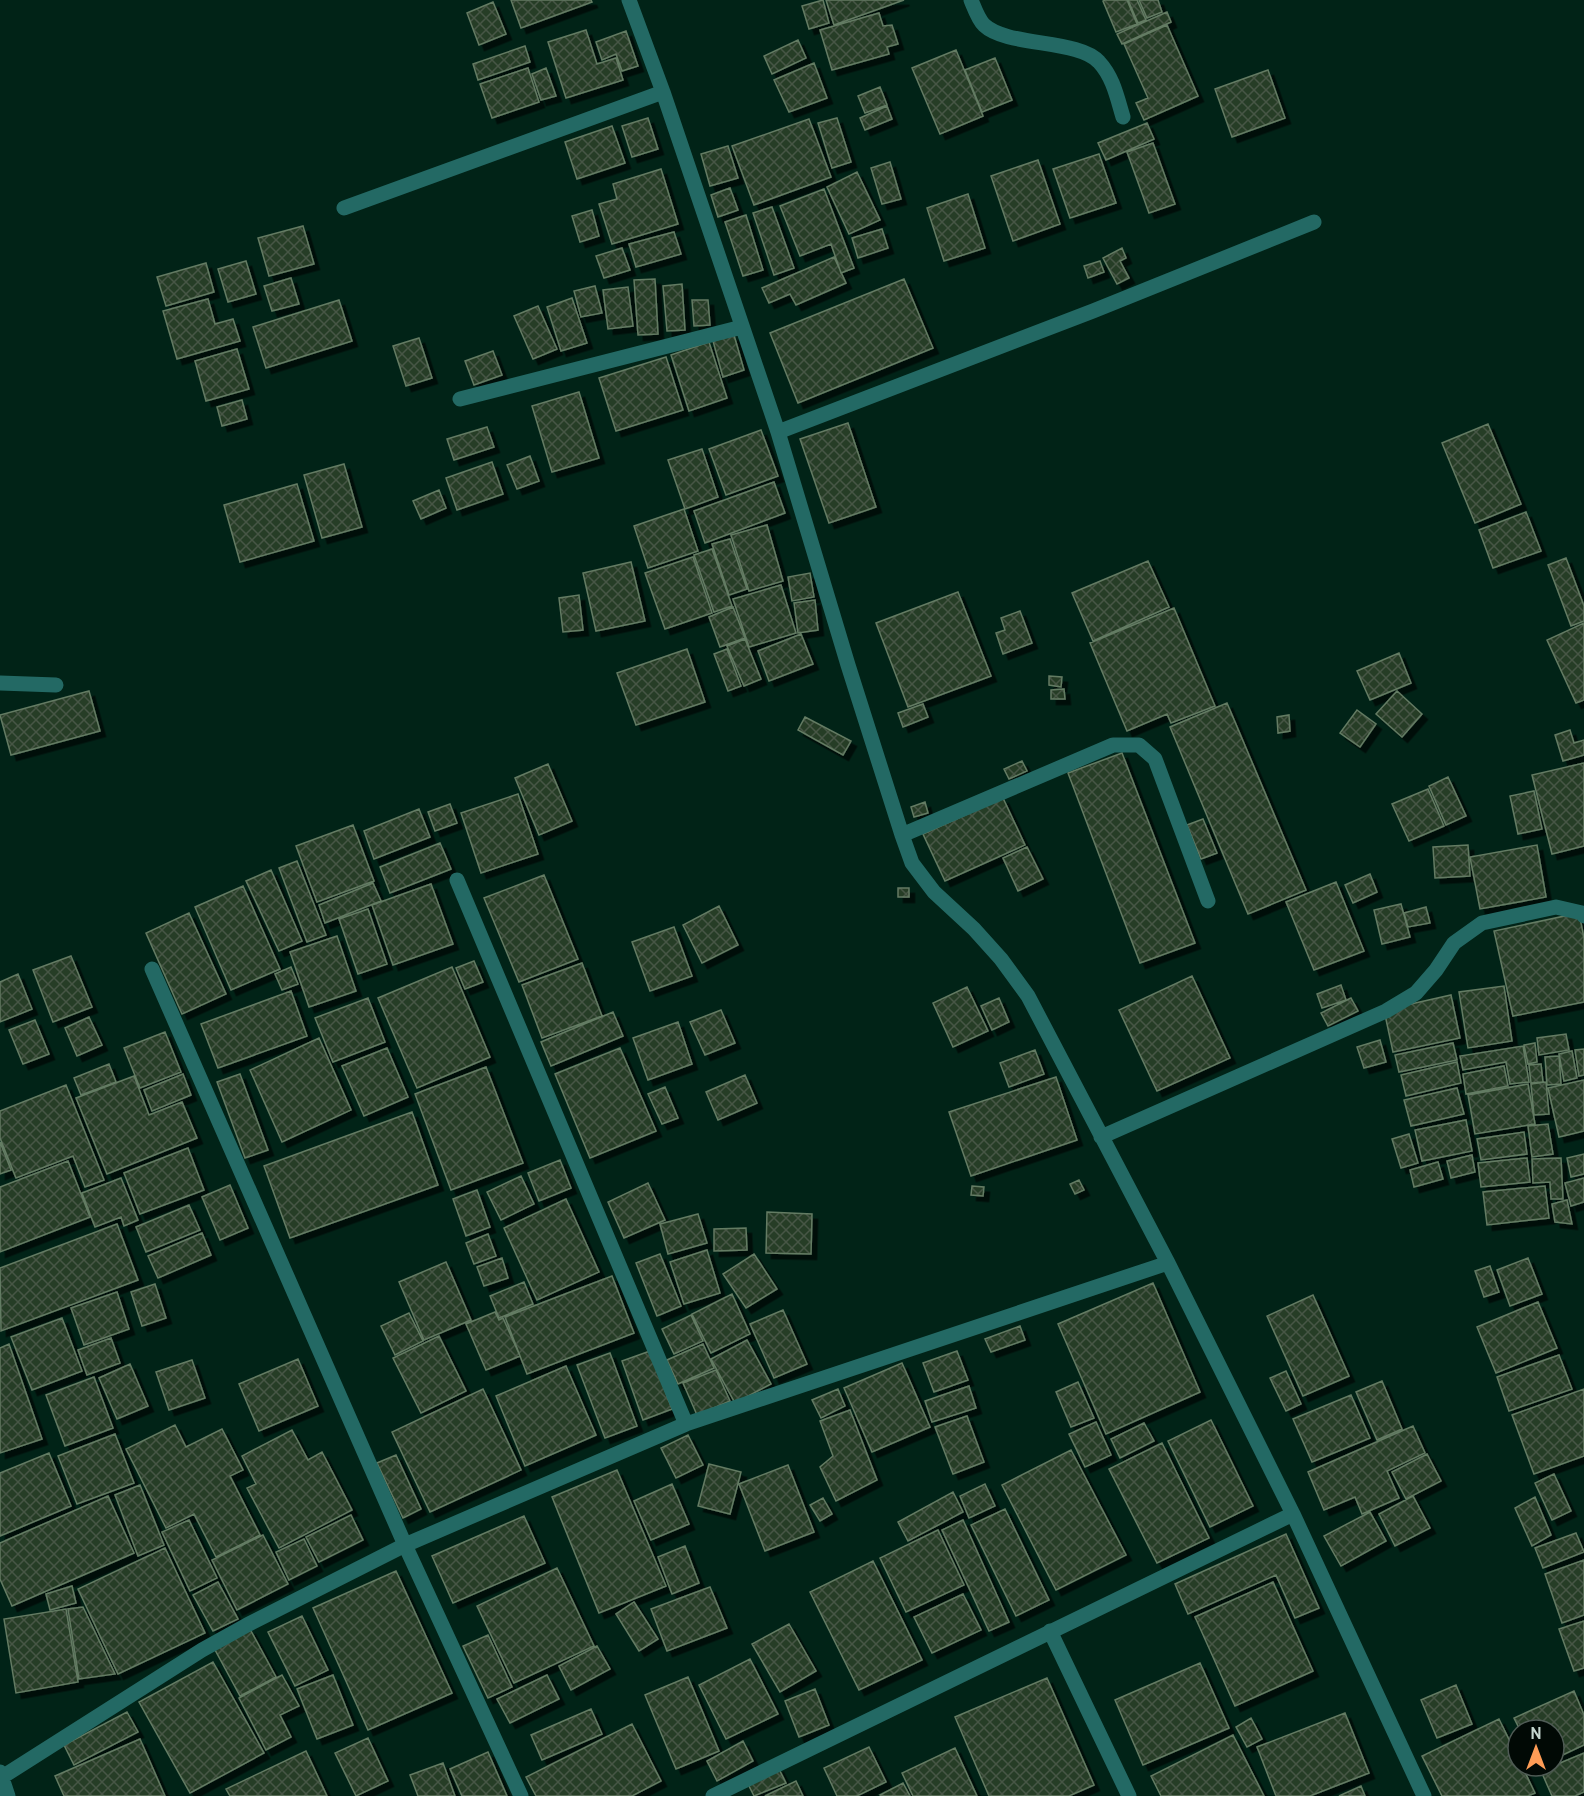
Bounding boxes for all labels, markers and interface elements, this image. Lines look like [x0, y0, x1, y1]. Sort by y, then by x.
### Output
north arrow [1506, 1718, 1566, 1778]
text: N [1530, 1725, 1542, 1745]

